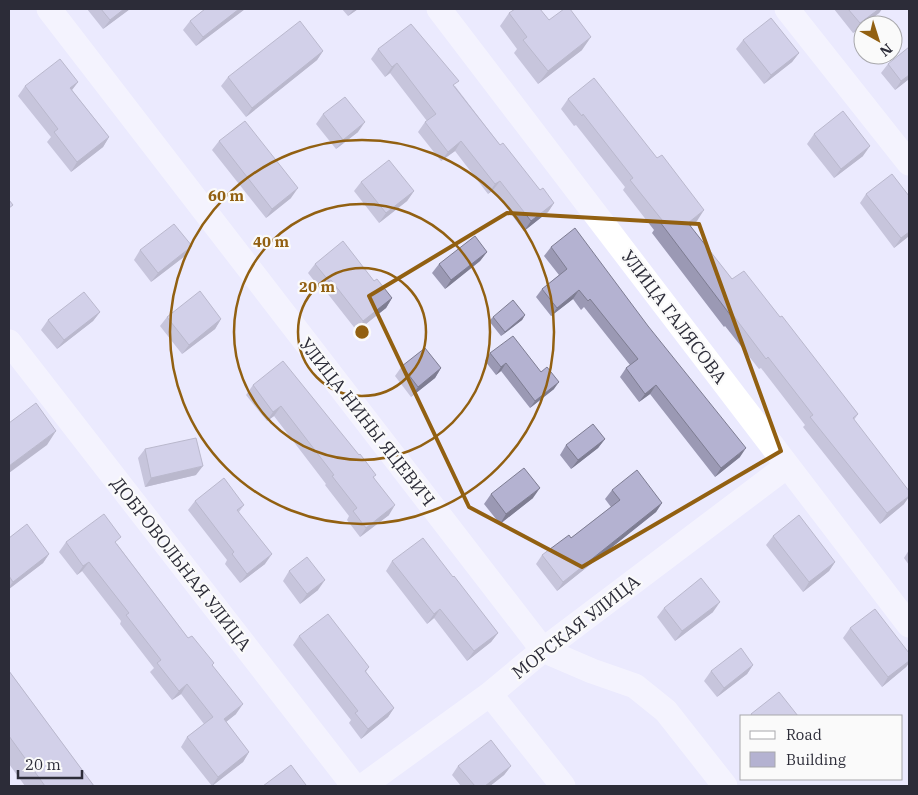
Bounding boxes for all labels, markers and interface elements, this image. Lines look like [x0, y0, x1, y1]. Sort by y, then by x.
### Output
north arrow [853, 15, 903, 65]
text: N [876, 40, 896, 61]
text: 60 m [208, 186, 244, 205]
text: 40 m [253, 232, 289, 251]
street label: УЛИЦА ГАЛЯСОВА [617, 245, 733, 389]
text: 20 m [299, 277, 335, 296]
centre of rings [353, 323, 371, 341]
street label: УЛИЦА НИНЫ ЯЦЕВИЧ [295, 333, 440, 510]
street label: ДОБРОВОЛЬНАЯ УЛИЦА [106, 472, 257, 656]
street label: МОРСКАЯ УЛИЦА [507, 569, 645, 684]
legend [740, 715, 903, 780]
text: Road [786, 725, 822, 744]
scale bar [18, 748, 81, 780]
text: Building [786, 750, 846, 769]
text: 20 m [25, 755, 61, 774]

